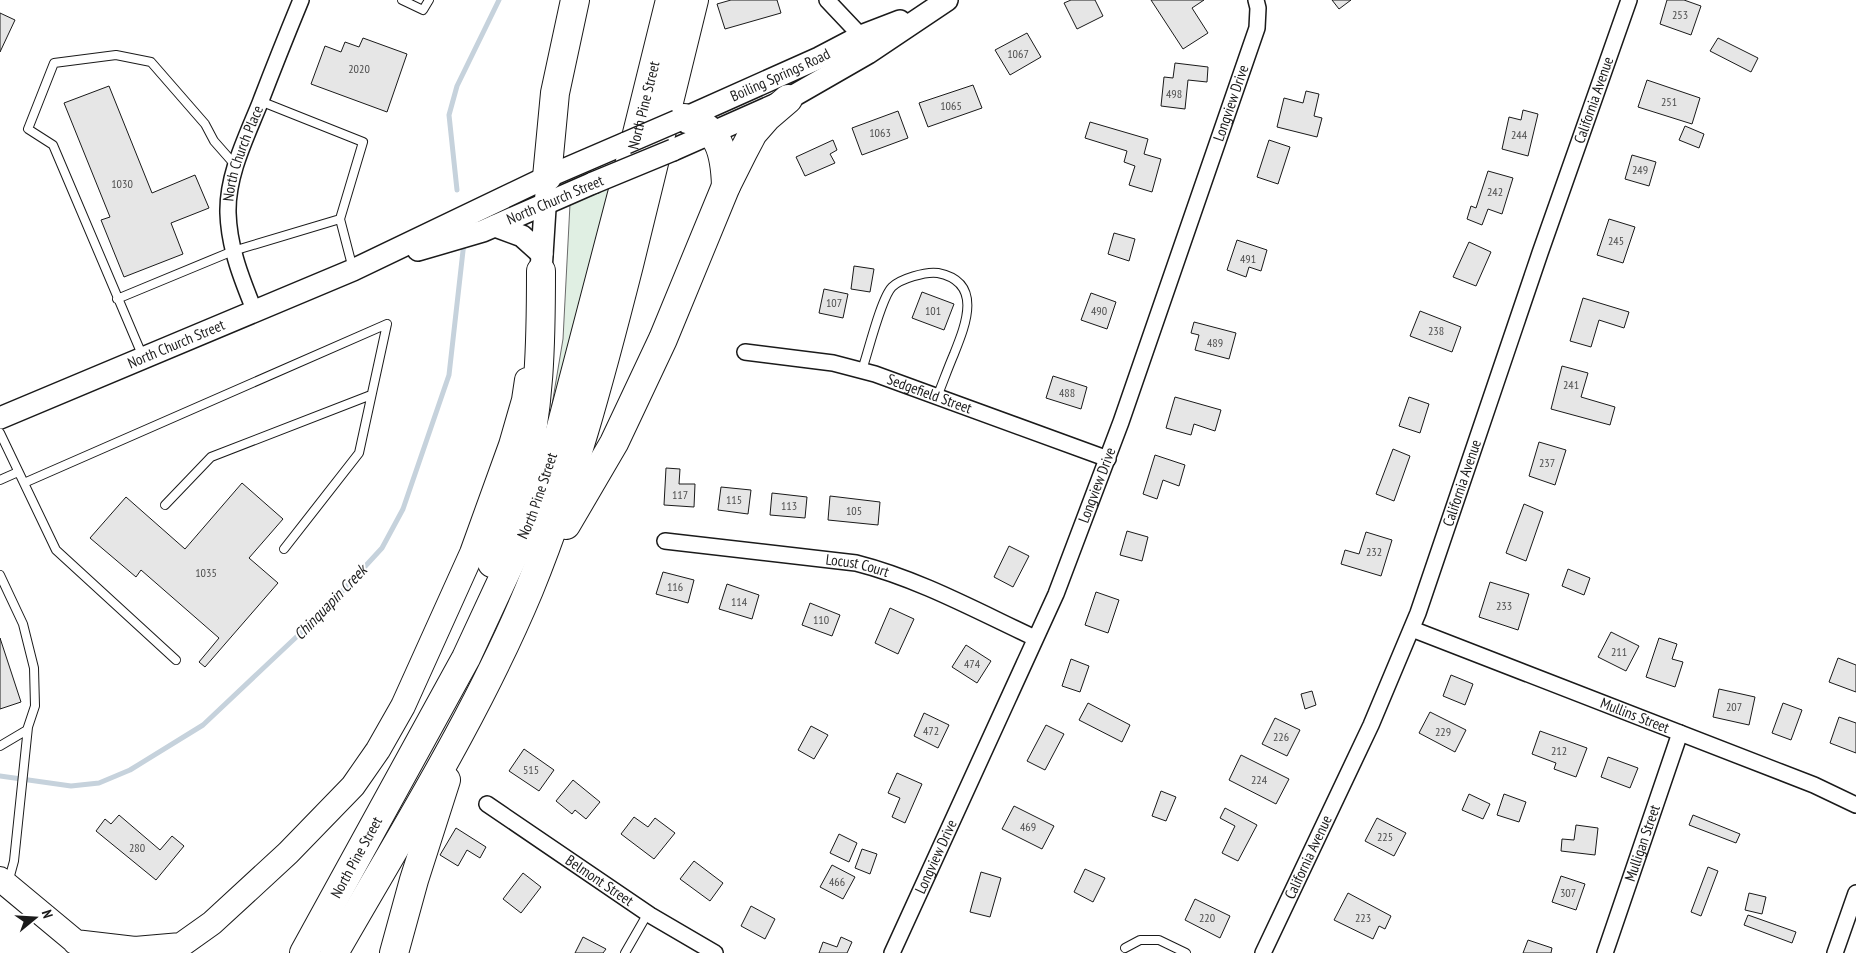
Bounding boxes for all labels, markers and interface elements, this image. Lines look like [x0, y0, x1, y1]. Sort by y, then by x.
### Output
house number: 253 [1672, 7, 1688, 22]
street label: Boiling Springs Road [727, 44, 833, 105]
house number: 1067 [1007, 46, 1029, 61]
street label: California Avenue [1569, 54, 1617, 146]
street label: North Pine Street [623, 59, 664, 151]
house number: 2020 [348, 61, 370, 76]
street label: Longview Drive [1209, 62, 1253, 143]
house number: 498 [1166, 86, 1182, 101]
house number: 251 [1661, 94, 1677, 109]
house number: 1065 [940, 98, 962, 113]
street label: North Church Place [218, 103, 267, 202]
house number: 1063 [869, 125, 891, 140]
house number: 244 [1511, 127, 1528, 142]
house number: 249 [1632, 162, 1648, 177]
street label: North Church Street [504, 171, 606, 228]
house number: 1030 [111, 176, 133, 191]
house number: 242 [1487, 184, 1503, 199]
house number: 245 [1608, 233, 1624, 248]
house number: 491 [1240, 251, 1256, 266]
house number: 107 [826, 295, 842, 310]
house number: 101 [925, 303, 941, 318]
house number: 490 [1091, 303, 1107, 318]
street label: North Church Street [125, 315, 227, 372]
house number: 238 [1428, 323, 1444, 338]
house number: 489 [1207, 335, 1223, 350]
street label: Sedgefield Street [885, 369, 975, 418]
house number: 241 [1563, 377, 1579, 392]
house number: 488 [1059, 385, 1075, 400]
street label: California Avenue [1438, 437, 1485, 529]
street label: Longview Drive [1074, 445, 1120, 526]
street label: North Pine Street [513, 450, 561, 542]
house number: 237 [1539, 455, 1555, 470]
house number: 117 [672, 487, 688, 502]
house number: 115 [726, 492, 742, 507]
house number: 113 [781, 498, 797, 513]
house number: 105 [846, 503, 862, 518]
house number: 232 [1366, 544, 1382, 559]
street label: Locust Court [825, 550, 892, 581]
water label: Chinquapin Creek [289, 559, 372, 644]
house number: 1035 [195, 565, 217, 580]
house number: 116 [667, 579, 683, 594]
house number: 114 [731, 594, 748, 609]
house number: 233 [1496, 598, 1512, 613]
house number: 110 [813, 612, 829, 627]
house number: 211 [1611, 644, 1627, 659]
house number: 474 [964, 656, 981, 671]
street label: Mullins Street [1598, 693, 1672, 737]
house number: 207 [1726, 699, 1742, 714]
house number: 472 [923, 723, 939, 738]
house number: 229 [1435, 724, 1451, 739]
house number: 226 [1273, 729, 1289, 744]
house number: 212 [1551, 743, 1567, 758]
house number: 515 [523, 762, 539, 777]
house number: 224 [1251, 772, 1268, 787]
street label: Mulligan Street [1620, 802, 1664, 884]
street label: California Avenue [1280, 812, 1336, 902]
street label: North Pine Street [326, 813, 386, 901]
street label: Longview Drive [910, 816, 961, 896]
house number: 469 [1020, 819, 1036, 834]
house number: 225 [1377, 829, 1393, 844]
house number: 280 [129, 840, 145, 855]
street label: Belmont Street [562, 850, 637, 910]
house number: 466 [829, 874, 845, 889]
house number: 307 [1560, 885, 1576, 900]
north arrow [10, 893, 60, 943]
text: N [38, 908, 57, 920]
house number: 220 [1199, 910, 1215, 925]
house number: 223 [1355, 910, 1371, 925]

